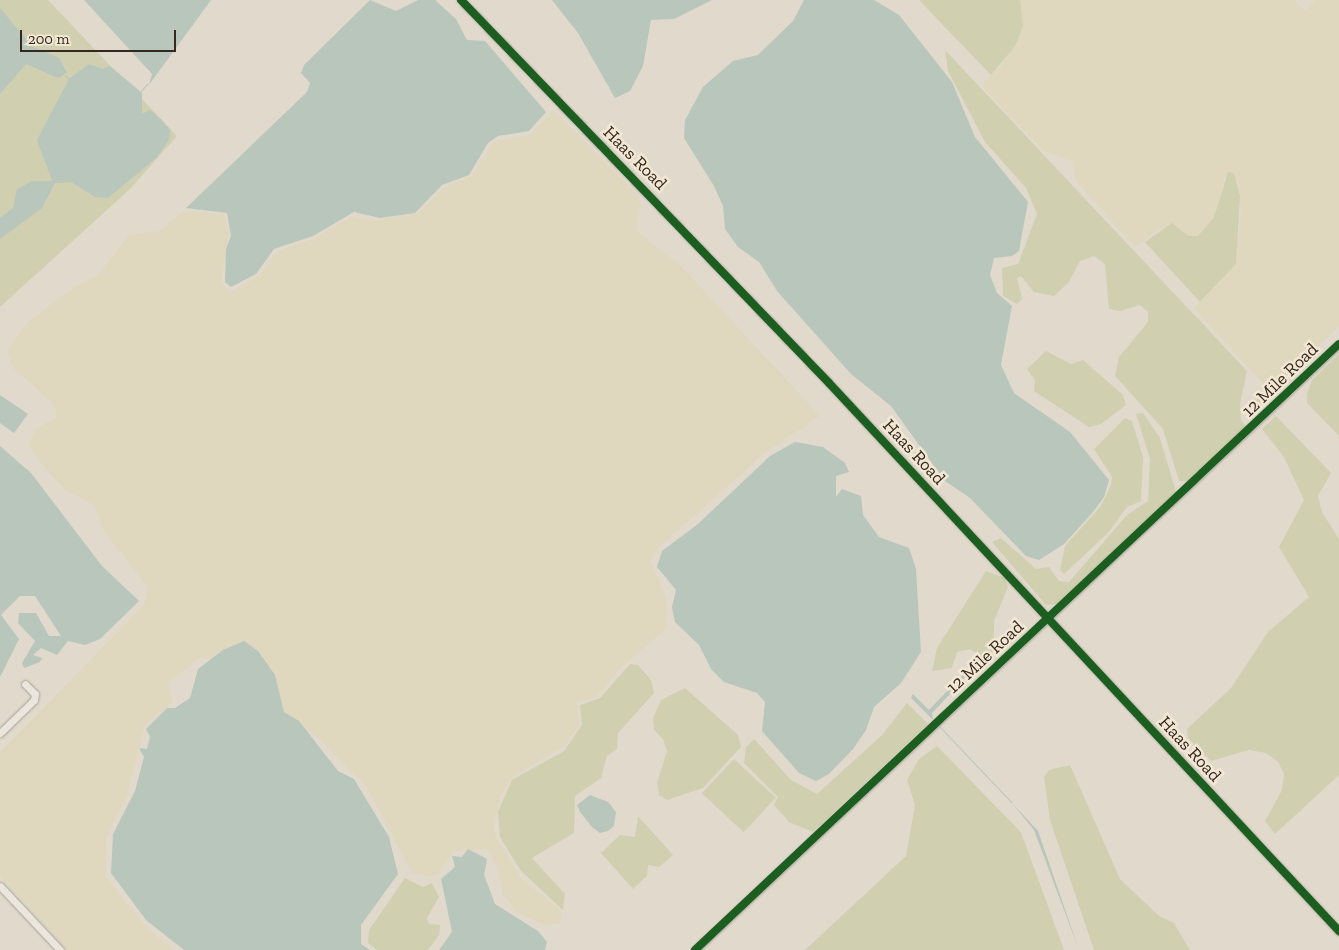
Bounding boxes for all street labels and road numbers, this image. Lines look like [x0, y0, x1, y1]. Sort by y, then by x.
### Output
street label: Haas Road [599, 122, 671, 194]
street label: 12 Mile Road [1238, 338, 1322, 422]
street label: Haas Road [878, 415, 950, 489]
street label: 12 Mile Road [942, 616, 1028, 698]
street label: Haas Road [1154, 712, 1226, 786]

